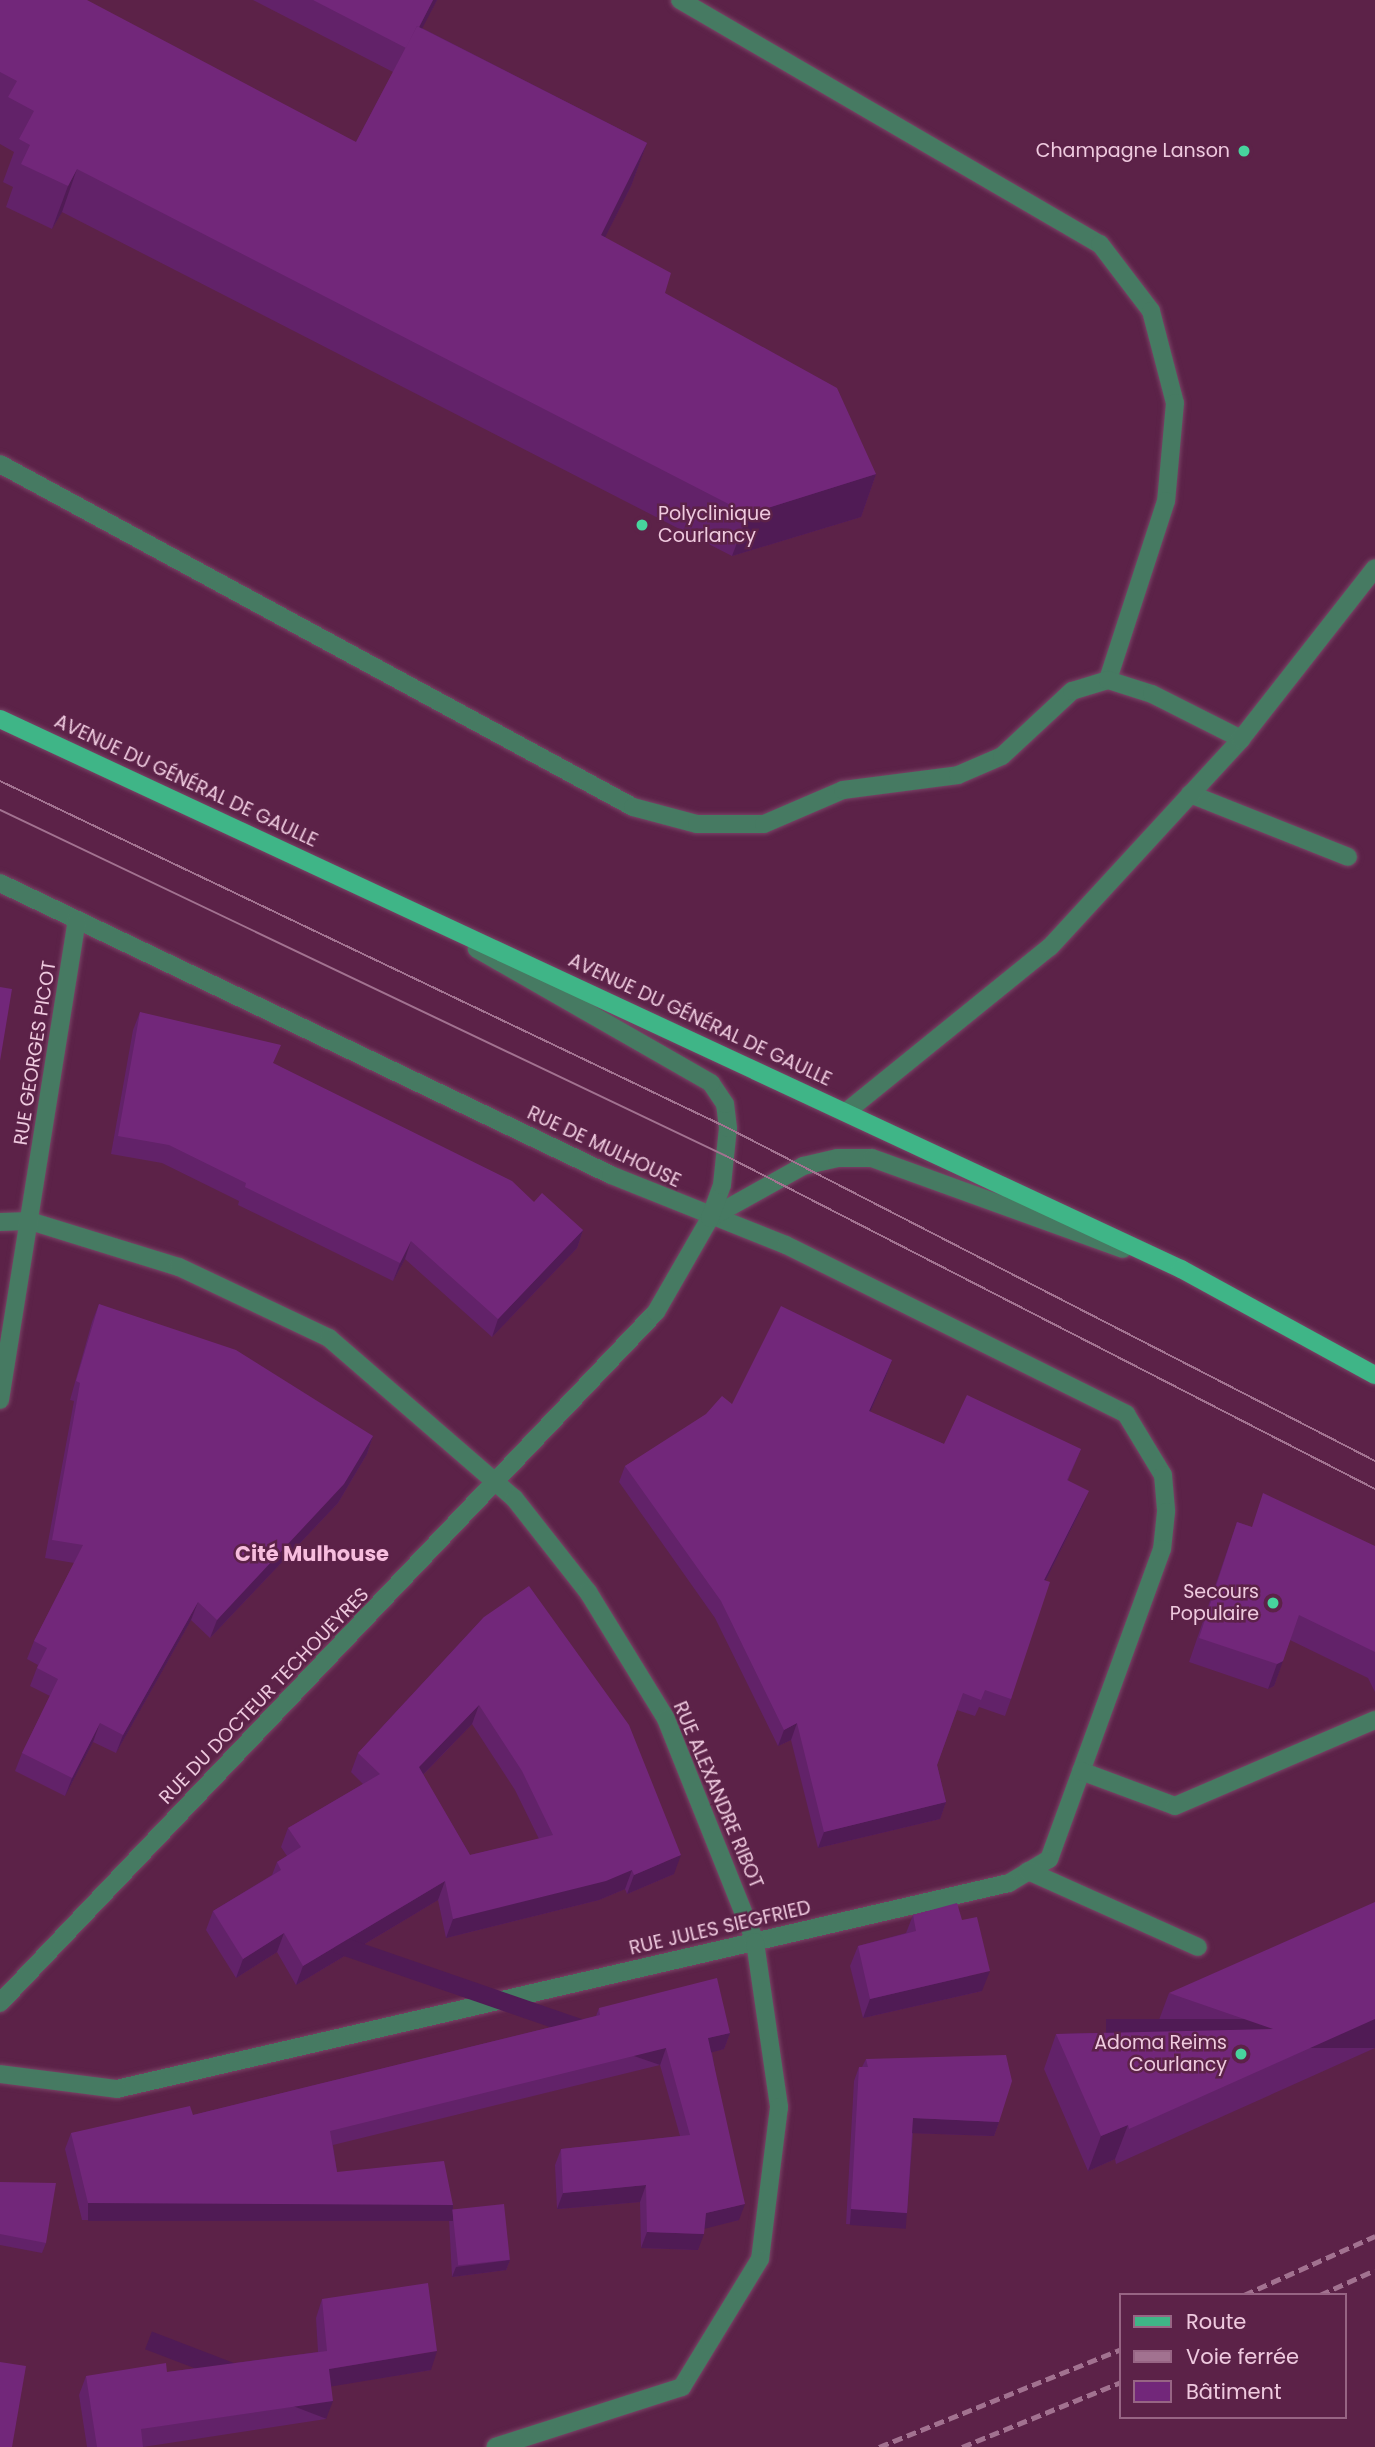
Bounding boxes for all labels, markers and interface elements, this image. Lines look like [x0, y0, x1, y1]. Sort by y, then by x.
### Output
place label: Champagne Lanson [1036, 140, 1230, 162]
marker: Champagne Lanson [1236, 143, 1252, 159]
place label: Polyclinique Courlancy [658, 503, 771, 547]
marker: Polyclinique Courlancy [632, 515, 652, 535]
street label: AVENUE DU GÉNÉRAL DE GAULLE [51, 710, 321, 852]
street label: AVENUE DU GÉNÉRAL DE GAULLE [565, 949, 835, 1091]
street label: RUE GEORGES PICOT [9, 959, 61, 1147]
street label: RUE DE MULHOUSE [524, 1101, 684, 1193]
district label: Cité Mulhouse [235, 1541, 389, 1567]
place label: Secours Populaire [1170, 1581, 1259, 1625]
street label: RUE DU DOCTEUR TECHOUEYRES [154, 1583, 374, 1809]
marker: Secours Populaire [1265, 1595, 1281, 1611]
street label: RUE ALEXANDRE RIBOT [668, 1698, 768, 1892]
street label: RUE JULES SIEGFRIED [627, 1896, 813, 1960]
place label: Adoma Reims Courlancy [1094, 2032, 1227, 2076]
marker: Adoma Reims Courlancy [1233, 2046, 1249, 2062]
legend [1120, 2293, 1347, 2419]
text: Route [1186, 2307, 1246, 2336]
text: Voie ferrée [1186, 2342, 1299, 2371]
text: Bâtiment [1186, 2377, 1282, 2406]

